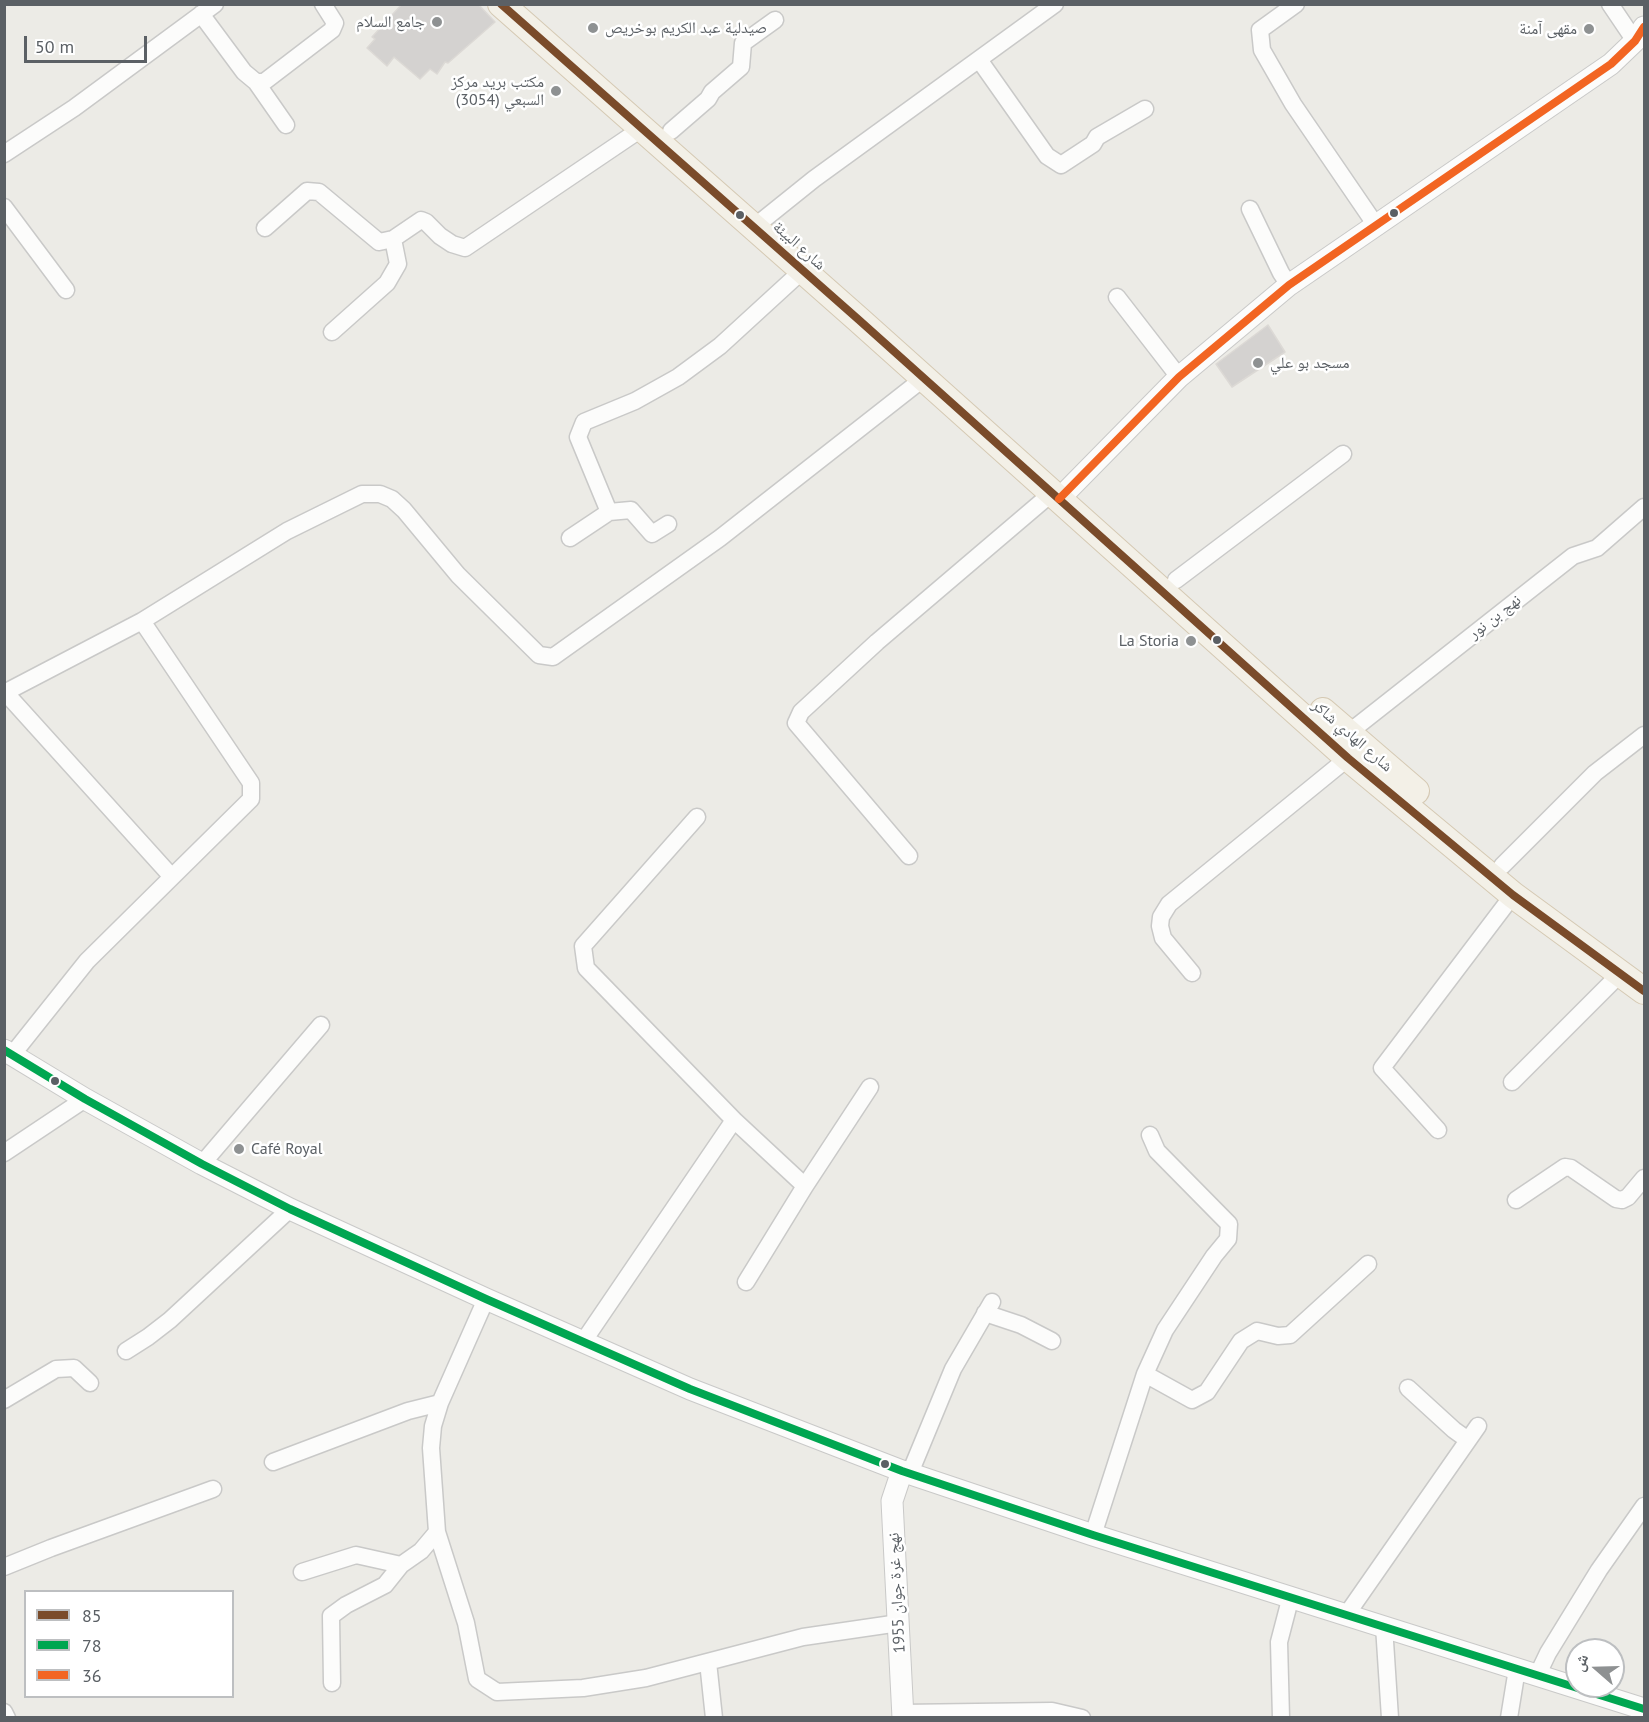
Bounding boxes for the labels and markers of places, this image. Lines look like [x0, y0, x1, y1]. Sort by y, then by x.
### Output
place label: جامع السلام [356, 12, 425, 32]
marker: جامع السلام [430, 15, 444, 29]
place label: صيدلية عبد الكريم بوخريص [605, 18, 767, 38]
place label: مقهى آمنة [1519, 19, 1577, 39]
marker: صيدلية عبد الكريم بوخريص [586, 21, 600, 35]
marker: مقهى آمنة [1582, 22, 1596, 36]
place label: مكتب بريد مركز السبعي (3054) [451, 72, 544, 110]
marker: مكتب بريد مركز السبعي (3054) [549, 84, 563, 98]
unlabelled marker [1388, 207, 1400, 219]
unlabelled marker [734, 209, 746, 221]
place label: مسجد بو علي [1270, 353, 1350, 373]
marker: مسجد بو علي [1251, 356, 1265, 370]
place label: La Storia [1119, 631, 1179, 651]
marker: La Storia [1184, 634, 1198, 648]
unlabelled marker [1211, 634, 1223, 646]
unlabelled marker [49, 1075, 61, 1087]
place label: Café Royal [251, 1139, 322, 1159]
marker: Café Royal [232, 1142, 246, 1156]
unlabelled marker [879, 1458, 891, 1470]

